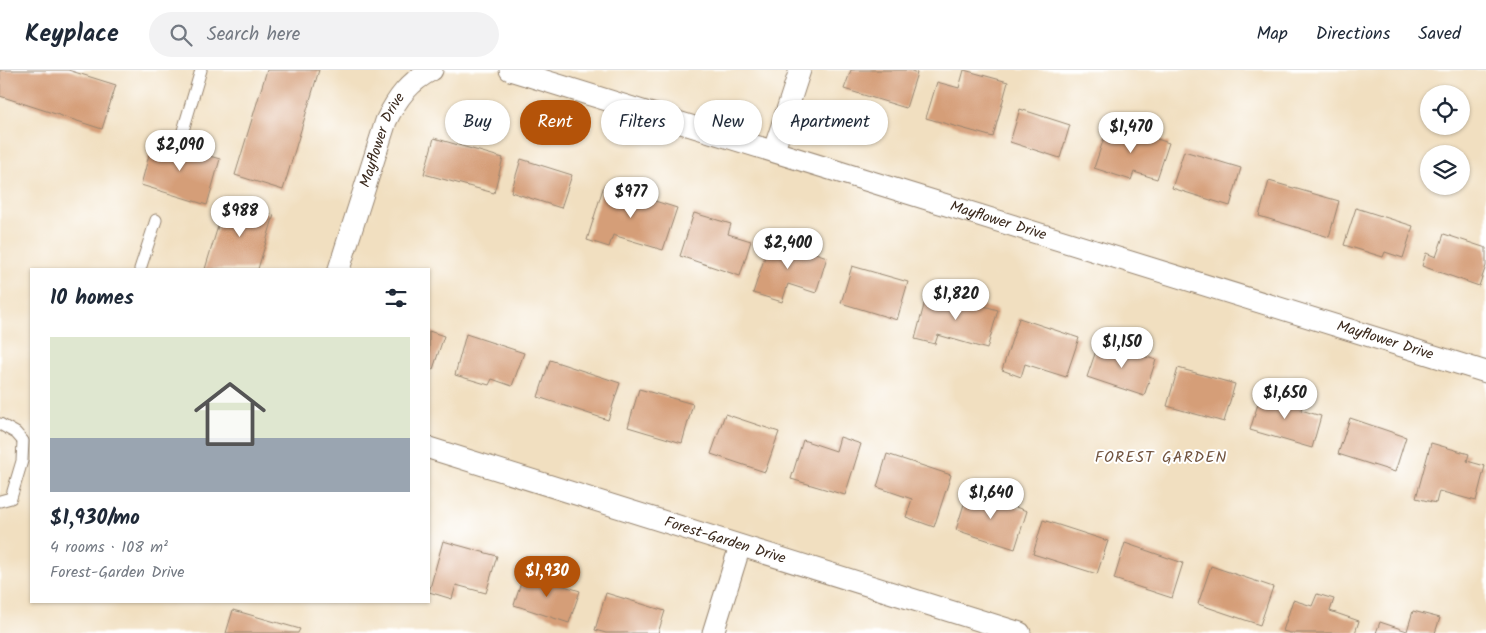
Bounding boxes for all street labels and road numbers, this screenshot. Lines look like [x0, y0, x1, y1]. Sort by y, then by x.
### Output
street label: Mayflower Drive [354, 87, 412, 191]
street label: Mayflower Drive [947, 195, 1050, 247]
street label: Mayflower Drive [1334, 315, 1437, 367]
street label: Forest-Garden Drive [661, 510, 789, 571]

